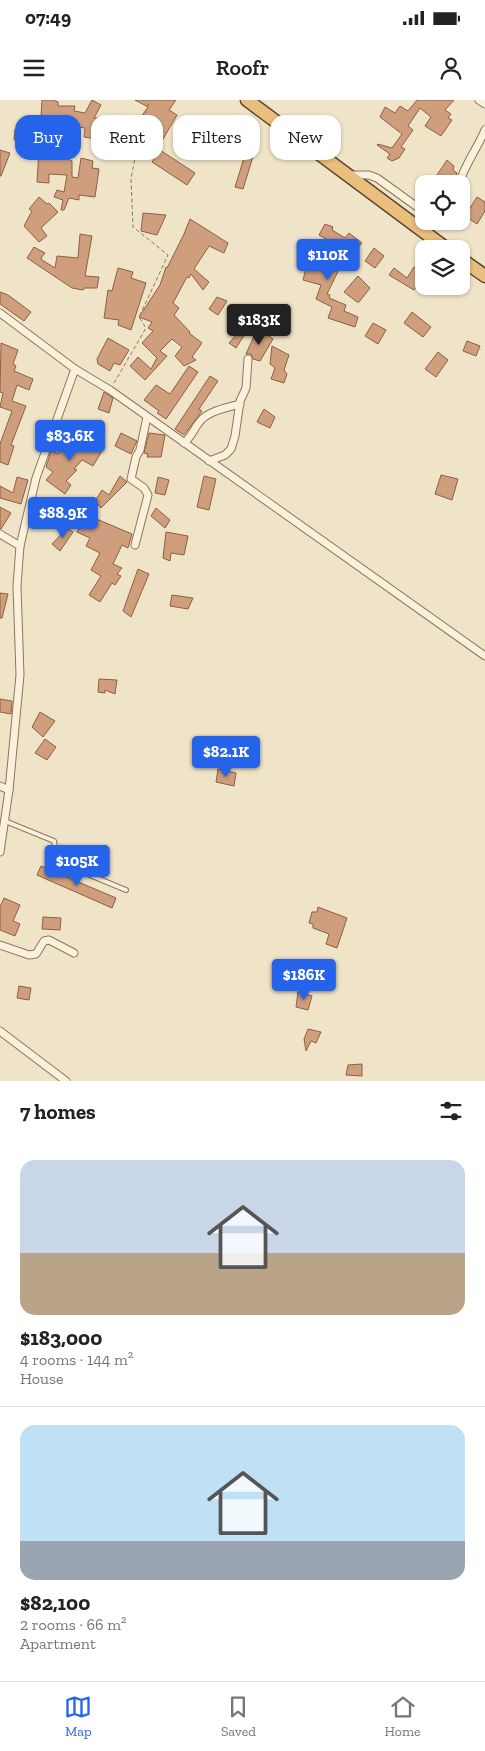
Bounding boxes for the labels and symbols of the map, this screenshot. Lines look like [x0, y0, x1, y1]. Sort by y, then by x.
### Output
pin: $110K [293, 238, 363, 281]
pin: $183K [224, 304, 294, 346]
pin: $83.6K [29, 420, 111, 462]
pin: $88.9K [22, 496, 104, 539]
pin: $82.1K [185, 736, 267, 778]
pin: $105K [42, 844, 112, 887]
pin: $186K [269, 958, 339, 1001]

